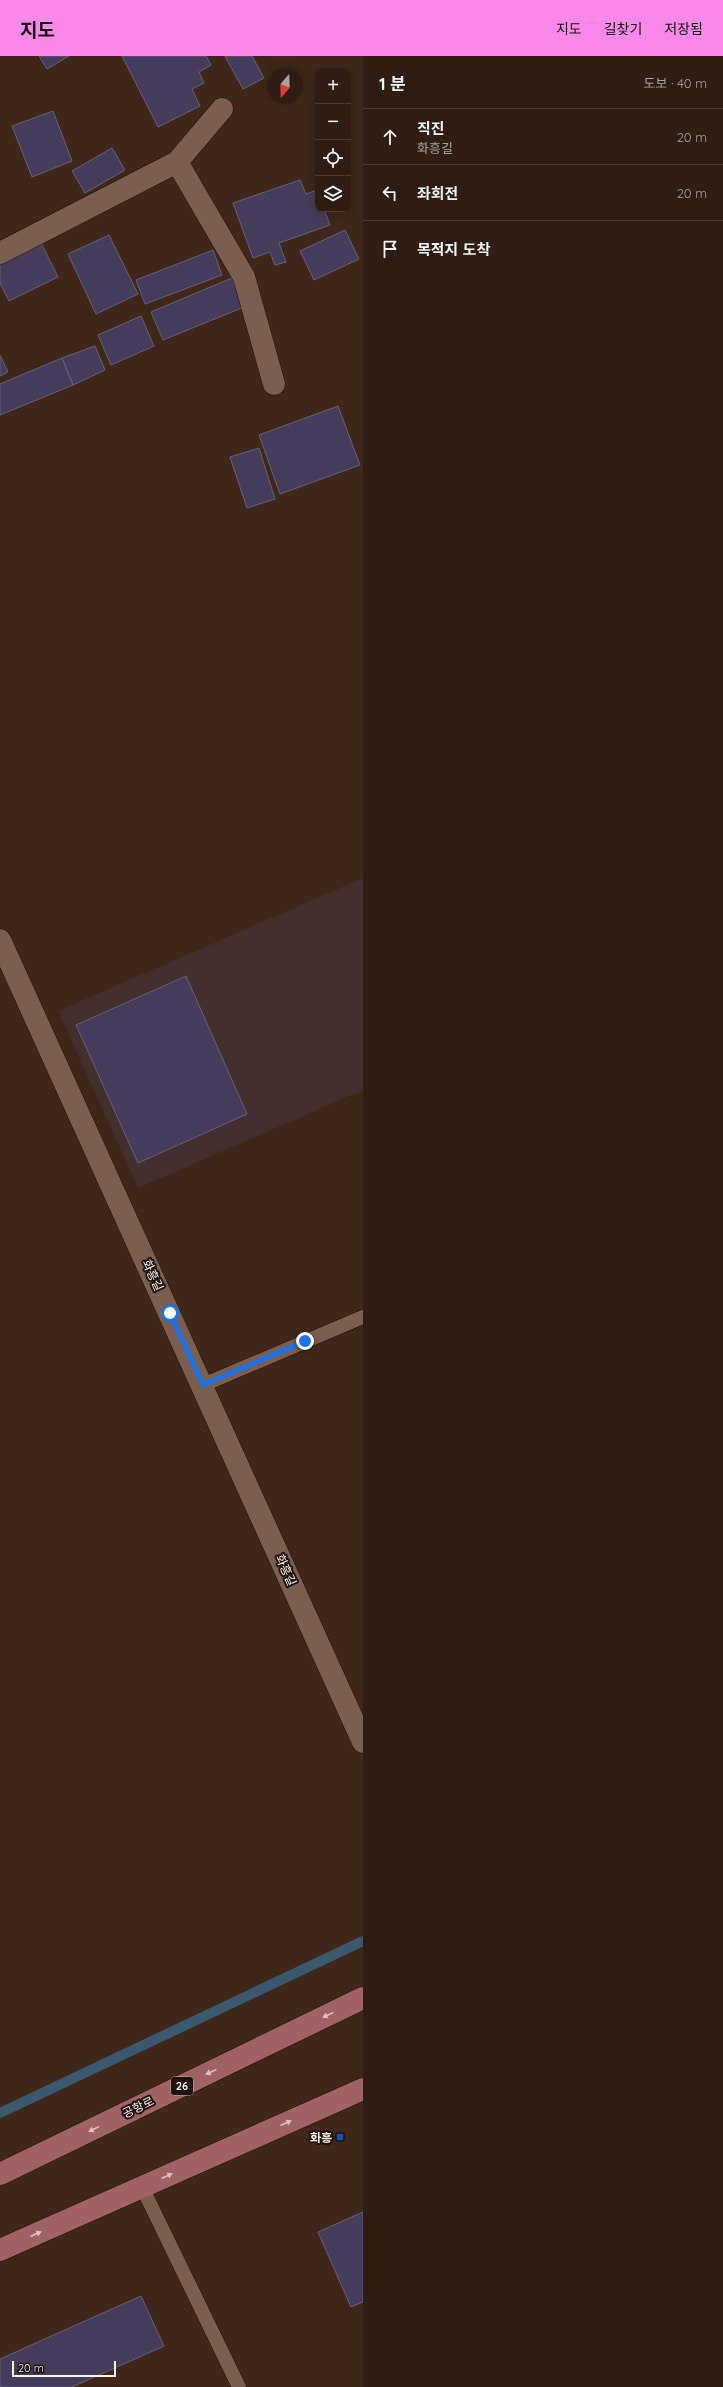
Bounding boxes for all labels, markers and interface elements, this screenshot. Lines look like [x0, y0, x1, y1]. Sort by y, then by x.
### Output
text: 지도 [20, 18, 55, 42]
text: 지도 [556, 20, 582, 38]
text: 길찾기 [604, 20, 642, 38]
text: 저장됨 [664, 20, 703, 38]
north arrow [267, 68, 303, 104]
map controls [315, 68, 351, 212]
button: + [315, 68, 351, 104]
text: 1 분 [379, 73, 406, 94]
text: 도보 · 40 m [643, 75, 707, 91]
button: − [315, 104, 351, 140]
text: 직진 [417, 119, 445, 138]
icon: ahead [379, 126, 401, 148]
text: 20 m [677, 129, 707, 145]
button: locate [315, 140, 351, 176]
text: 화흥길 [417, 140, 453, 156]
button: layers [315, 176, 351, 212]
icon: left [379, 182, 401, 204]
text: 좌회전 [417, 184, 458, 203]
text: 20 m [677, 185, 707, 201]
icon: arrive [379, 238, 401, 260]
text: 목적지 도착 [417, 240, 490, 259]
street label: 화흥길 [139, 1257, 167, 1293]
route start [161, 1304, 179, 1322]
route end [296, 1332, 314, 1350]
street label: 화흥길 [272, 1552, 300, 1588]
one-way arrow [322, 2012, 334, 2018]
one-way arrow [205, 2069, 217, 2075]
road number: 26 [171, 2077, 193, 2095]
street label: 공항로 [120, 2093, 156, 2121]
one-way arrow [281, 2120, 292, 2126]
one-way arrow [88, 2126, 100, 2132]
place label: 화흥 [310, 2130, 332, 2145]
marker: 화흥 [335, 2132, 345, 2142]
one-way arrow [162, 2172, 174, 2178]
one-way arrow [30, 2231, 41, 2237]
scale bar [12, 2359, 116, 2378]
text: 20 m [18, 2361, 44, 2375]

